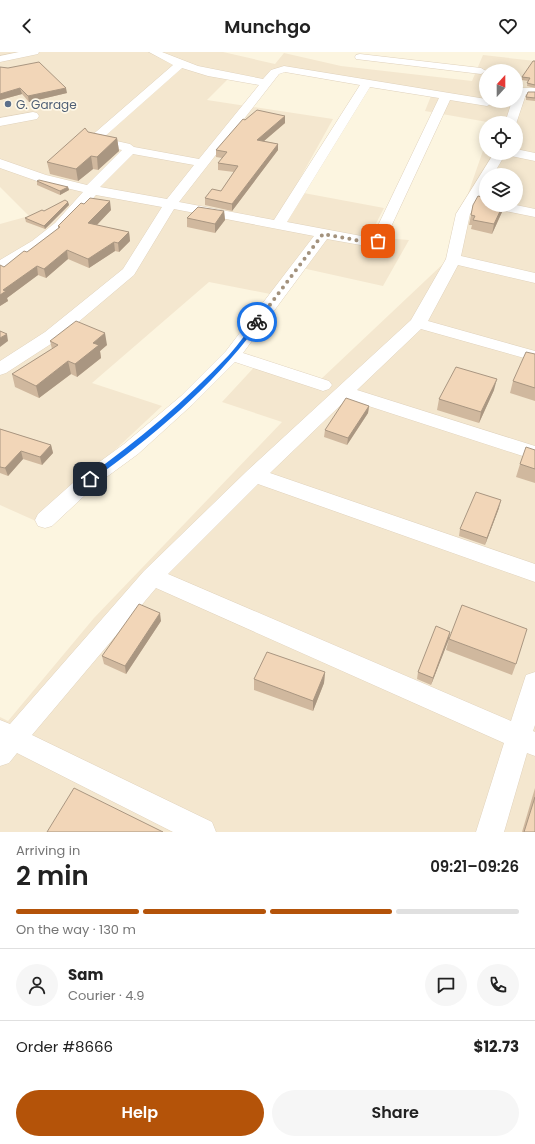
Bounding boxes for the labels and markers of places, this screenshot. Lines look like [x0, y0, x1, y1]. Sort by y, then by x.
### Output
place label: G. Garage [16, 96, 77, 113]
marker: G. Garage [3, 99, 13, 109]
pin [361, 224, 395, 258]
pin [73, 462, 107, 496]

